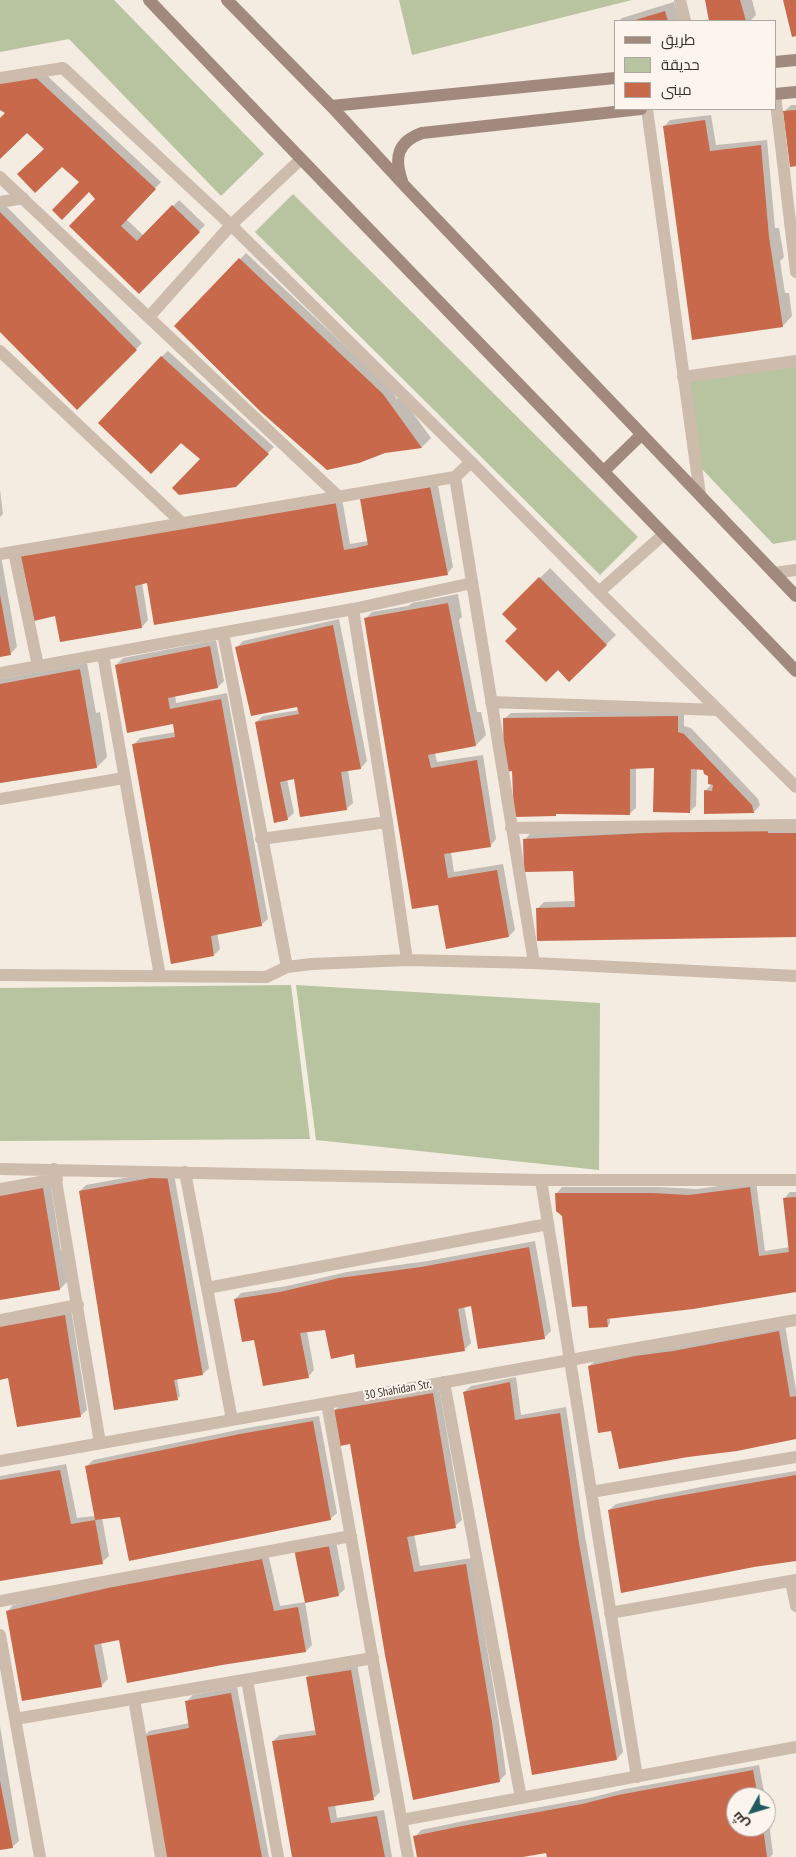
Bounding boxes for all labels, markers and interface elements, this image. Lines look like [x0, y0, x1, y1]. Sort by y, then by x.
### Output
legend [614, 20, 776, 110]
text: طريق [661, 30, 695, 49]
text: حديقة [661, 55, 700, 74]
text: مبنى [661, 80, 692, 99]
street label: 30 Shahidan Str. [364, 1377, 432, 1403]
north arrow [726, 1787, 776, 1837]
text: ش [727, 1808, 753, 1833]

